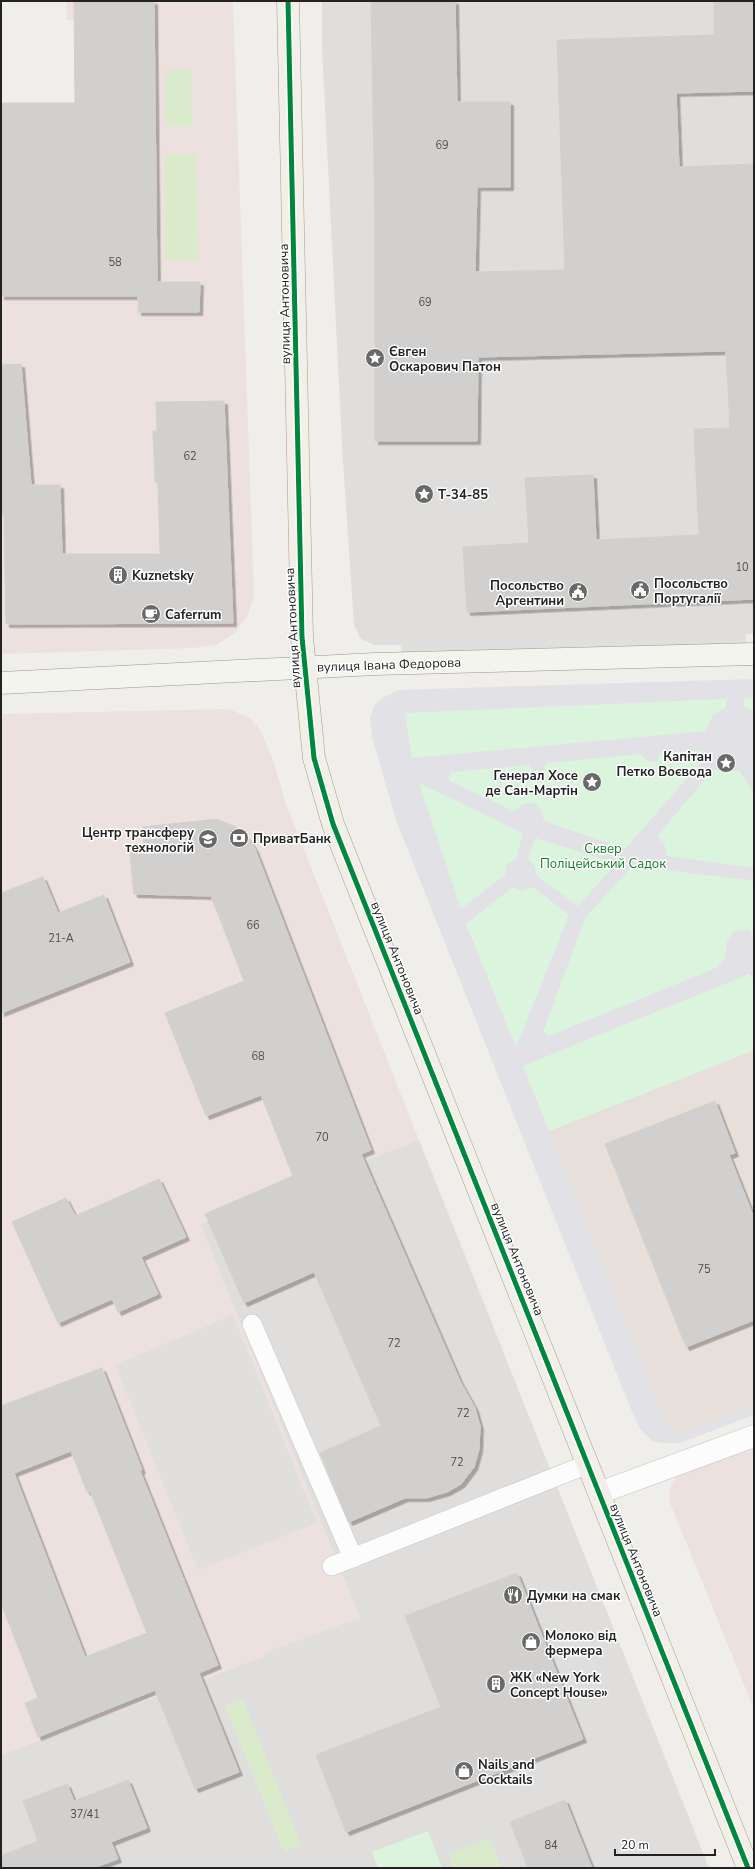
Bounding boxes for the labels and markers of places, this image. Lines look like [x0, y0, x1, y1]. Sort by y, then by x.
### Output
place label: Євген Оскарович Патон [389, 343, 501, 376]
place icon: Євген Оскарович Патон [364, 347, 386, 369]
place icon: Т-34-85 [413, 483, 435, 505]
place label: Т-34-85 [438, 486, 488, 504]
building icon: Kuznetsky [107, 564, 129, 586]
place label: Kuznetsky [132, 567, 194, 585]
place label: Посольство Португалії [654, 575, 728, 608]
place label: Посольство Аргентини [490, 577, 564, 610]
public building icon: Посольство Португалії [629, 579, 651, 601]
public building icon: Посольство Аргентини [567, 581, 589, 603]
cafe icon: Caferrum [140, 603, 162, 625]
place label: Caferrum [165, 606, 221, 624]
place label: Капітан Петко Воєвода [617, 748, 712, 781]
place icon: Капітан Петко Воєвода [715, 752, 737, 774]
place label: Генерал Хосе де Сан-Мартін [486, 767, 578, 800]
place icon: Генерал Хосе де Сан-Мартін [581, 771, 603, 793]
place label: Центр трансферу технологій [82, 824, 194, 857]
bank icon: ПриватБанк [228, 827, 250, 849]
school or university icon: Центр трансферу технологій [197, 828, 219, 850]
place label: ПриватБанк [253, 830, 332, 848]
restaurant icon: Думки на смак [502, 1584, 524, 1606]
place label: Думки на смак [527, 1587, 621, 1605]
place label: Молоко від фермера [545, 1627, 617, 1660]
shop icon: Молоко від фермера [520, 1631, 542, 1653]
place label: ЖК «New York Concept House» [510, 1669, 608, 1702]
building icon: ЖК «New York Concept House» [485, 1673, 507, 1695]
place label: Nails and Cocktails [478, 1756, 535, 1789]
shop icon: Nails and Cocktails [453, 1760, 475, 1782]

